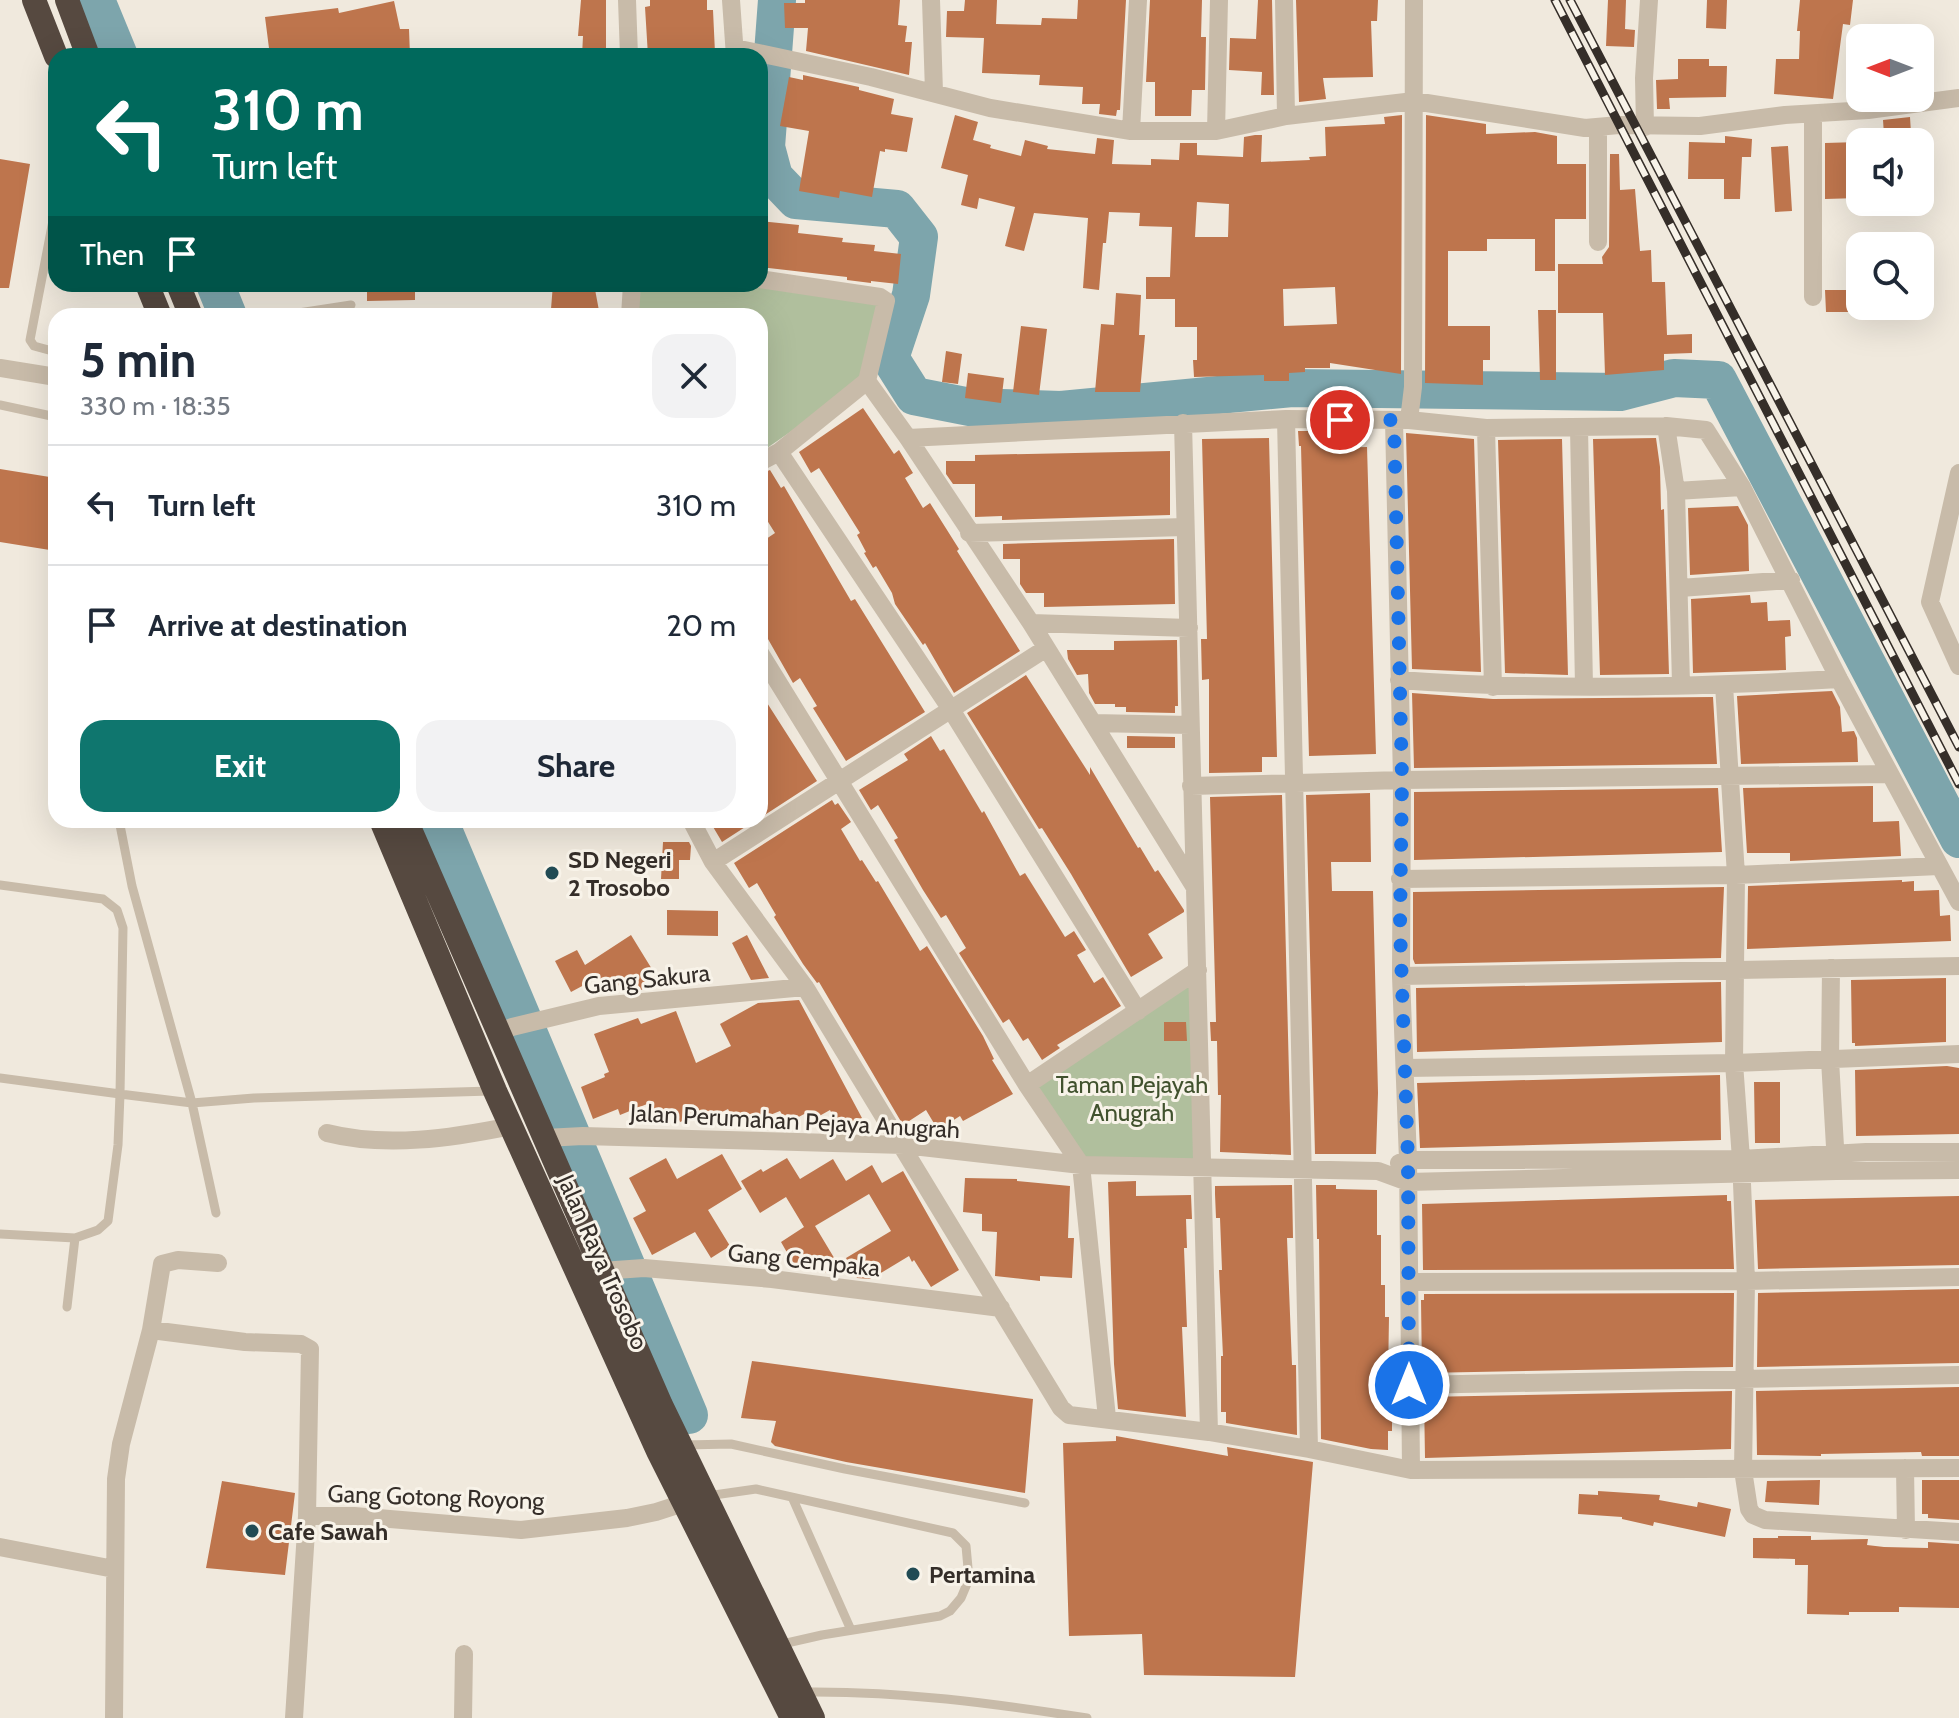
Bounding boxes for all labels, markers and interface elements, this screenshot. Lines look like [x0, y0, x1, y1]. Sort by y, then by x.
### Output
north arrow [1846, 24, 1934, 112]
map controls [1846, 24, 1934, 320]
text: 310 m [212, 76, 364, 144]
icon: left [80, 80, 184, 184]
button: sound [1846, 128, 1934, 216]
text: Turn left [212, 144, 337, 188]
icon: arrive [160, 232, 204, 276]
button: search [1846, 232, 1934, 320]
text: Then [80, 236, 144, 273]
text: 5 min [80, 331, 196, 389]
button: close [652, 334, 736, 418]
pin [1306, 386, 1374, 454]
text: 330 m · 18:35 [80, 390, 231, 422]
icon: arrive [1318, 398, 1362, 442]
icon: left [80, 483, 124, 527]
text: Turn left [148, 487, 256, 524]
text: 310 m [656, 487, 736, 524]
icon: arrive [80, 603, 124, 647]
text: Arrive at destination [148, 607, 408, 644]
text: 20 m [666, 607, 736, 644]
button: Exit [80, 720, 400, 812]
button: Share [416, 720, 736, 812]
place label: SD Negeri 2 Trosobo [568, 845, 672, 902]
marker: SD Negeri 2 Trosobo [543, 864, 561, 882]
street label: Gang Sakura [583, 958, 712, 1000]
park label: Taman Pejayah Anugrah [1056, 1070, 1208, 1127]
street label: Jalan Perumahan Pejaya Anugrah [628, 1098, 961, 1144]
street label: Jalan Raya Trosobo [551, 1169, 655, 1354]
street label: Gang Cempaka [726, 1238, 882, 1282]
position arrow [1367, 1343, 1451, 1427]
street label: Gang Gotong Royong [327, 1479, 546, 1515]
place label: Cafe Sawah [268, 1517, 388, 1546]
marker: Cafe Sawah [243, 1522, 261, 1540]
place label: Pertamina [929, 1560, 1035, 1589]
marker: Pertamina [904, 1565, 922, 1583]

